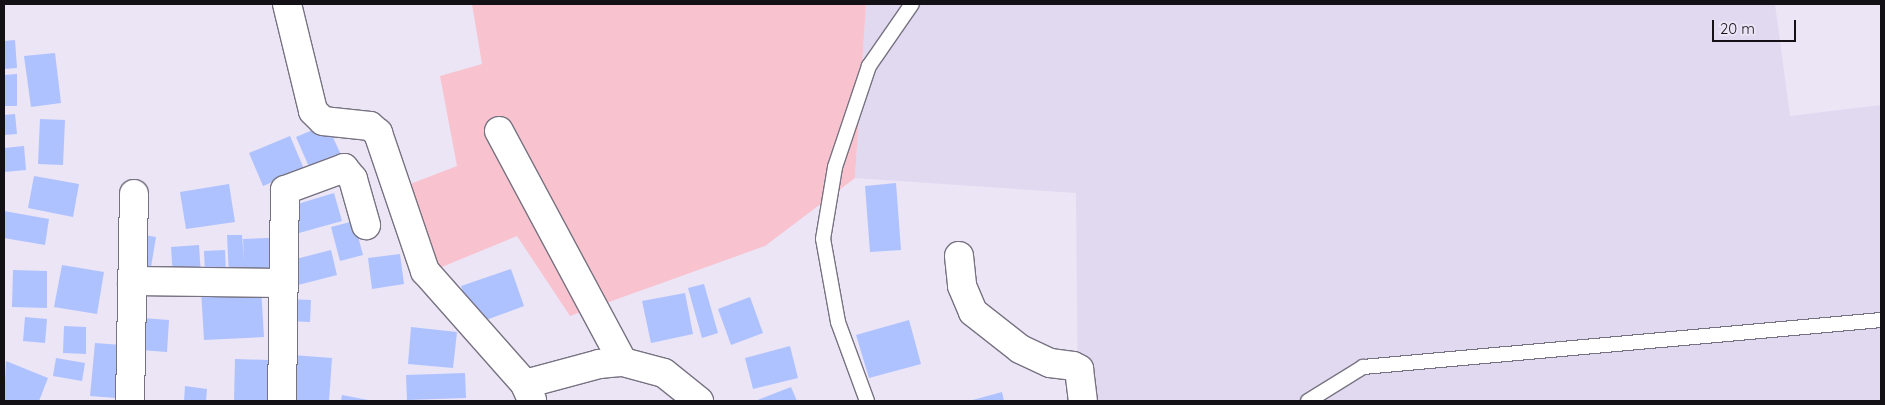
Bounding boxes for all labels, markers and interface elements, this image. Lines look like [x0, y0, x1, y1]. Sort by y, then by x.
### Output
scale bar [1715, 10, 1799, 42]
text: 20 m [1720, 19, 1755, 38]

